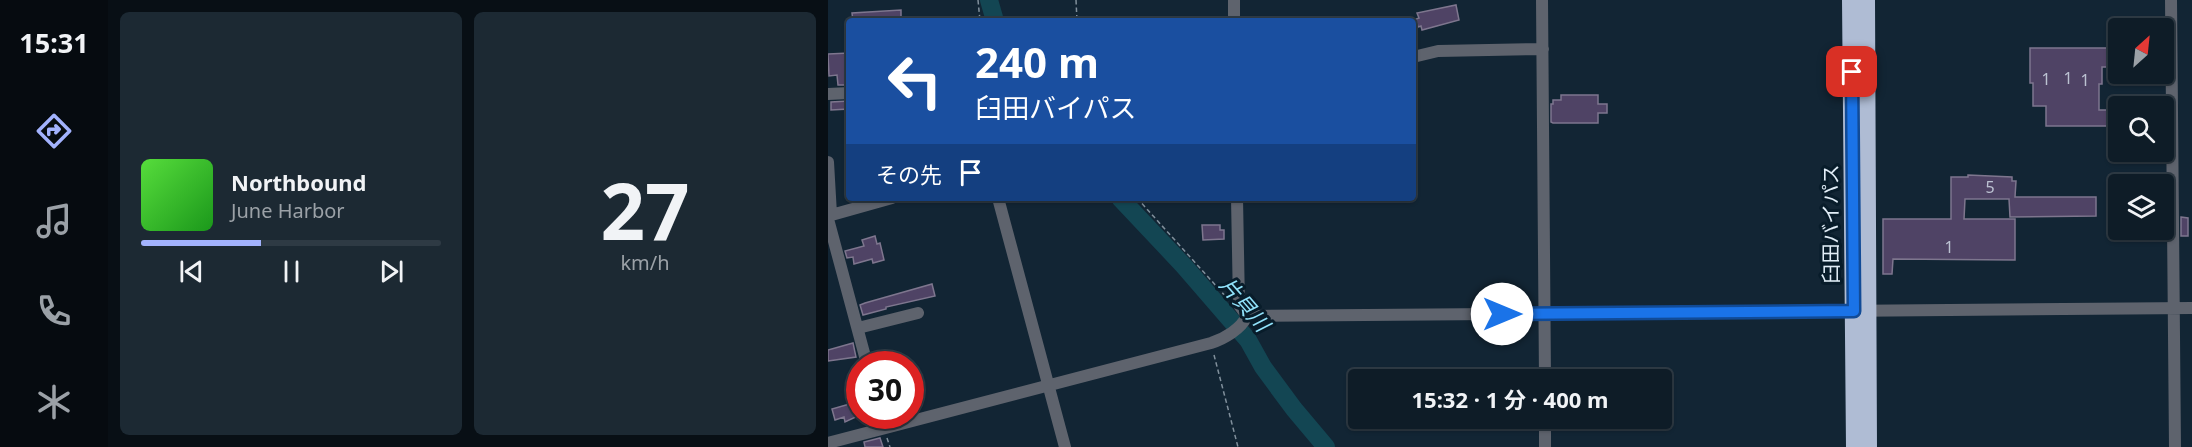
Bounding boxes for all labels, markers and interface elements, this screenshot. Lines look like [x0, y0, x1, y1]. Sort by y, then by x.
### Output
north arrow [2108, 18, 2174, 84]
map controls [2108, 18, 2174, 240]
text: 15:31 [19, 24, 89, 61]
text: 240 m [975, 33, 1099, 90]
icon: left [876, 42, 954, 120]
pin [1826, 46, 1877, 97]
icon: arrive [1835, 55, 1868, 88]
house number: 1 [2063, 67, 2073, 89]
house number: 1 [2041, 68, 2051, 90]
house number: 1 [2080, 69, 2090, 91]
text: 臼田バイパス [975, 89, 1136, 126]
button: search [2108, 96, 2174, 162]
icon: directions [33, 110, 75, 152]
icon: arrive [954, 156, 987, 189]
text: 27 [600, 157, 690, 263]
text: その先 [876, 159, 942, 189]
street label: 臼田バイパス [1817, 164, 1844, 284]
text: Northbound [231, 167, 366, 197]
button: layers [2108, 174, 2174, 240]
house number: 5 [1985, 176, 1995, 198]
text: June Harbor [231, 197, 345, 224]
icon: music [33, 200, 75, 242]
house number: 1 [1944, 236, 1954, 258]
text: km/h [620, 249, 670, 276]
icon: previous [175, 255, 208, 288]
icon: pause [275, 255, 308, 288]
icon: next [375, 255, 408, 288]
water label: 片貝川 [1214, 271, 1278, 338]
position arrow [1470, 282, 1534, 346]
icon: phone [33, 290, 75, 332]
speed limit sign: 30 [846, 351, 924, 429]
icon: climate [33, 381, 75, 423]
text: 15:32 · 1 分 · 400 m [1412, 384, 1609, 414]

